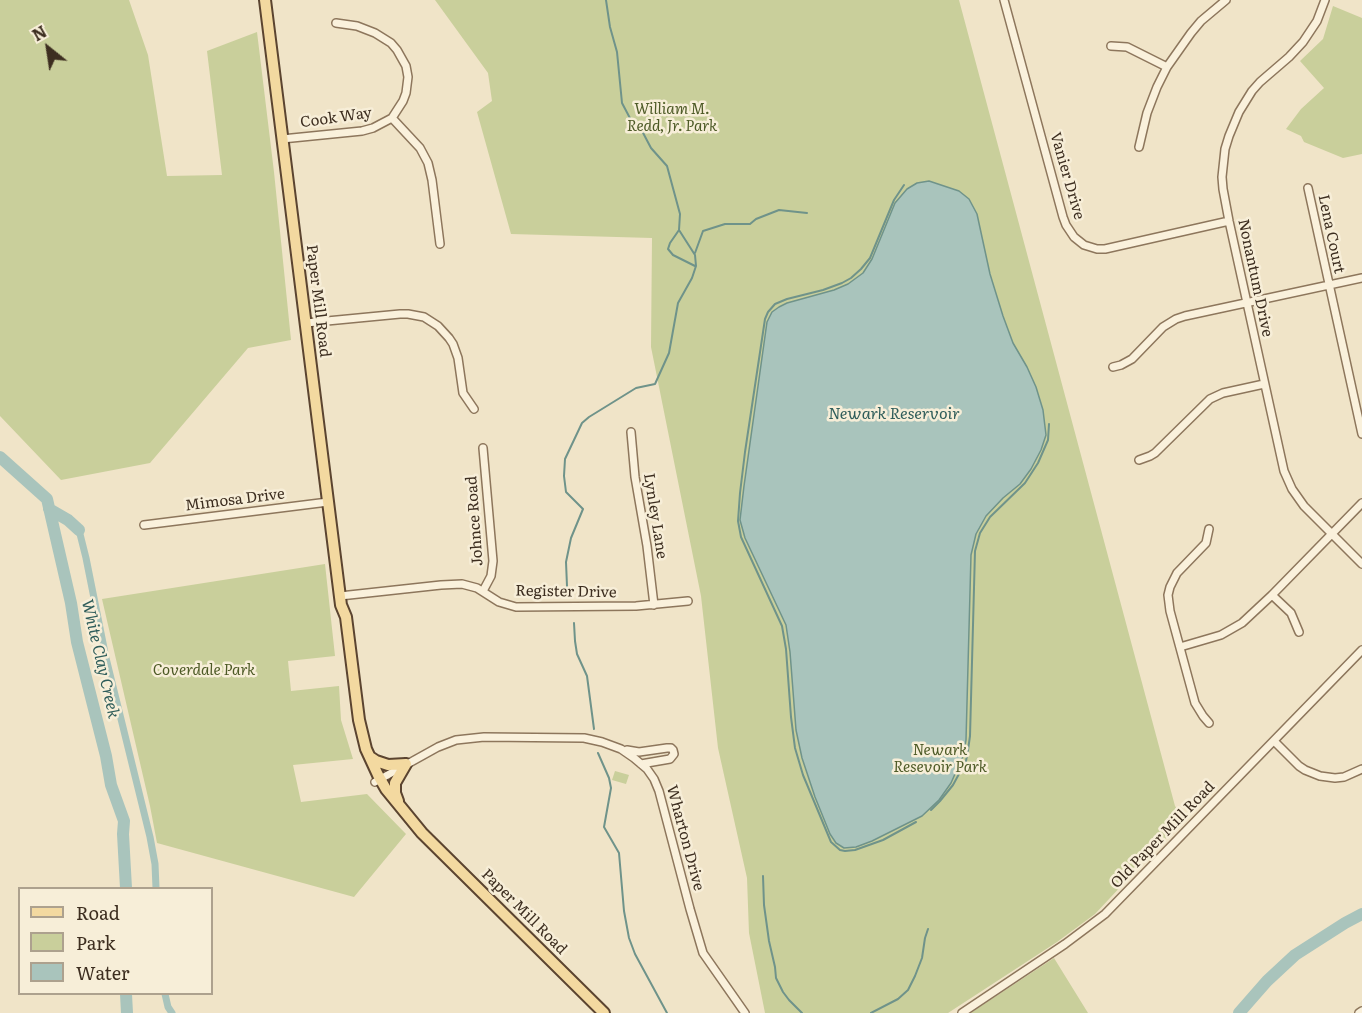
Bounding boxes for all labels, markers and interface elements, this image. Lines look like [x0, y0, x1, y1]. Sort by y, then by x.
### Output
north arrow [18, 18, 78, 78]
text: N [27, 19, 51, 46]
park label: William M. Redd, Jr. Park [627, 101, 717, 136]
street label: Cook Way [299, 104, 373, 132]
street label: Vanier Drive [1046, 130, 1088, 222]
street label: Lena Court [1314, 193, 1348, 275]
street label: Nonantum Drive [1234, 217, 1276, 339]
street label: Paper Mill Road [302, 244, 334, 358]
water label: Newark Reservoir [828, 404, 960, 424]
street label: Lynley Lane [639, 472, 671, 560]
street label: Johnce Road [463, 475, 487, 567]
street label: Mimosa Drive [184, 485, 286, 515]
street label: Register Drive [515, 582, 617, 602]
water label: White Clay Creek [77, 598, 123, 720]
park label: Coverdale Park [153, 662, 255, 680]
park label: Newark Resevoir Park [893, 742, 987, 777]
street label: Old Paper Mill Road [1107, 778, 1219, 892]
street label: Wharton Drive [662, 783, 708, 893]
street label: Paper Mill Road [478, 866, 570, 958]
legend [18, 887, 213, 995]
text: Road [76, 899, 120, 926]
text: Park [76, 929, 115, 956]
text: Water [76, 959, 129, 986]

